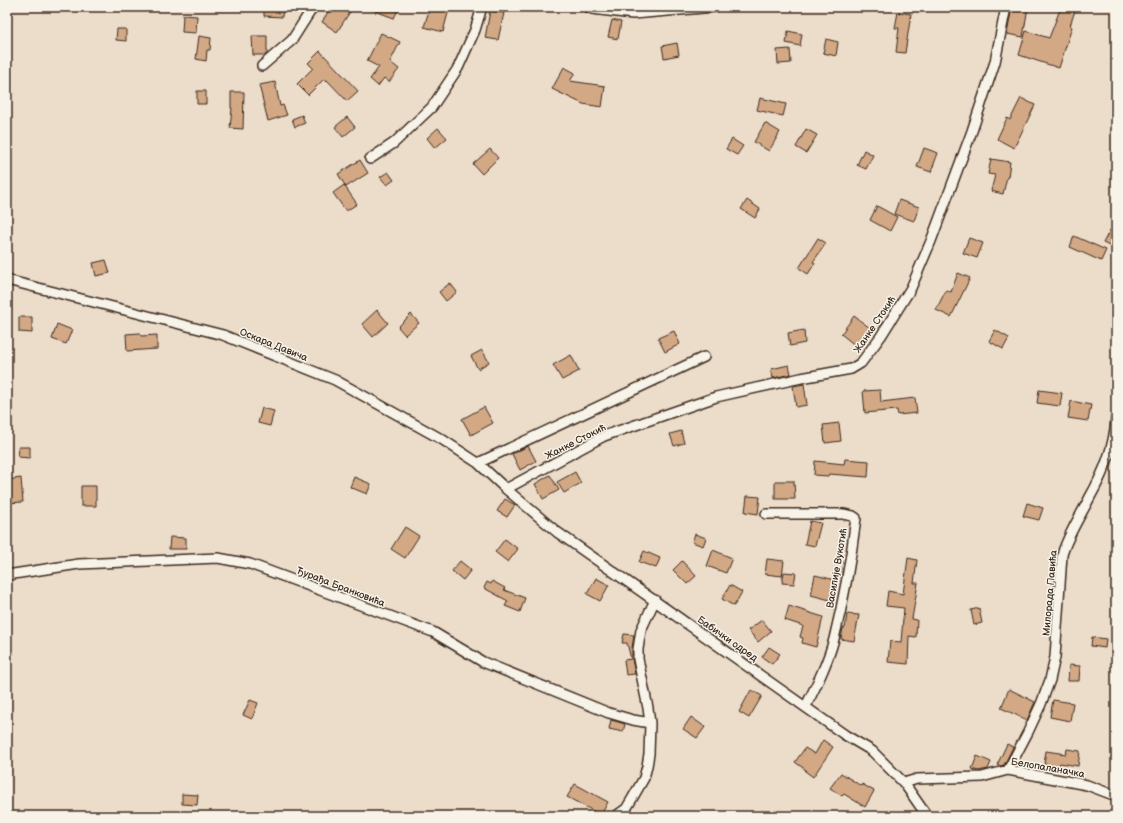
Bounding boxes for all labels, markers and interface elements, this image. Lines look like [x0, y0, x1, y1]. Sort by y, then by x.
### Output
street label: Жанке Стокић [851, 294, 898, 355]
street label: Оскара Давича [238, 326, 309, 364]
street label: Жанке Стокић [543, 422, 608, 462]
street label: Василије Вукотић [824, 527, 850, 609]
street label: Милорада Павића [1040, 550, 1060, 637]
street label: Ђурађа Бранковића [295, 565, 387, 609]
street label: Бабички одред [695, 614, 760, 664]
street label: Белопаланачка [1010, 756, 1086, 780]

